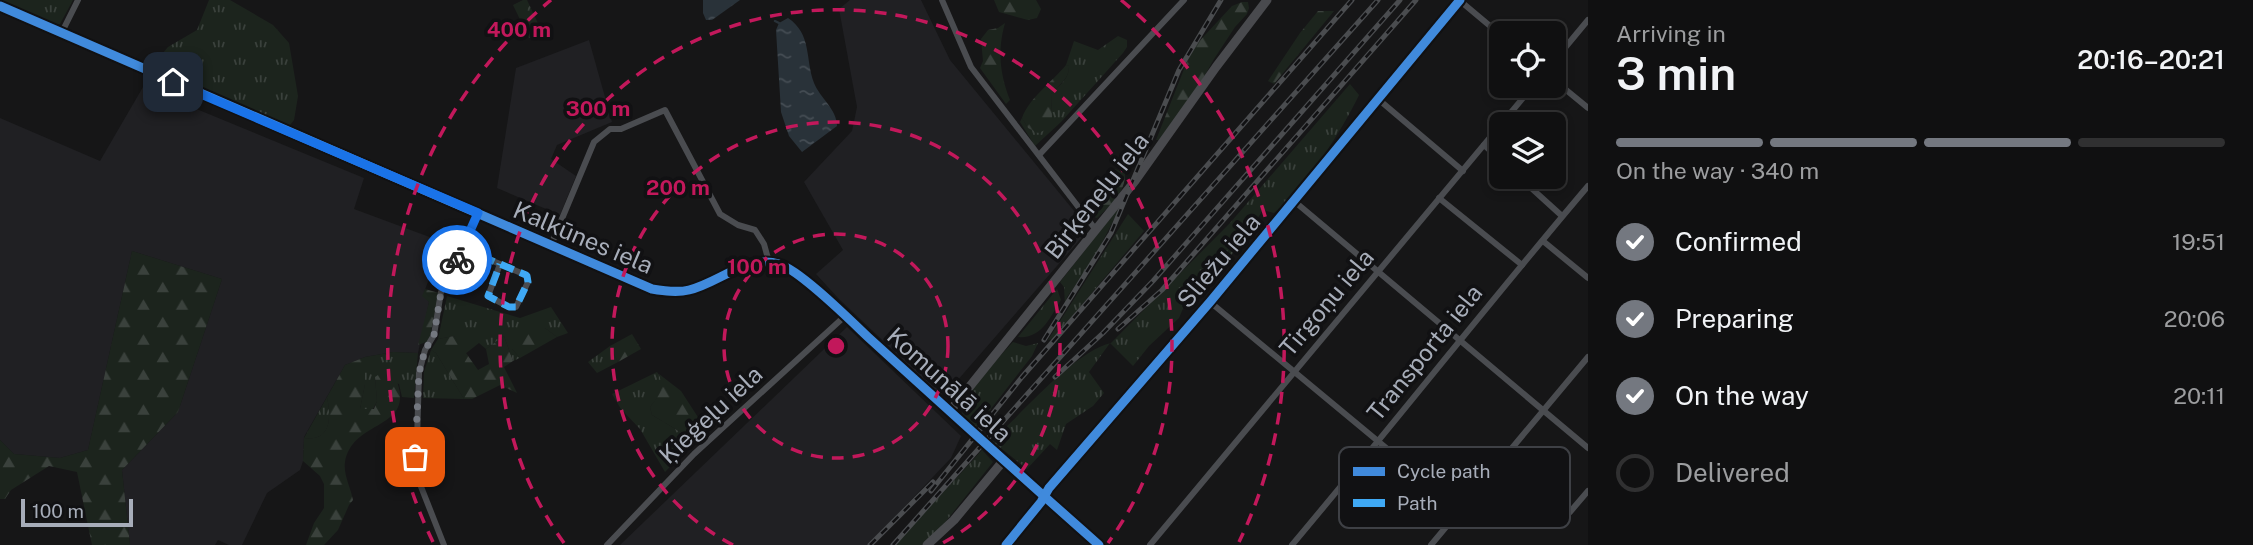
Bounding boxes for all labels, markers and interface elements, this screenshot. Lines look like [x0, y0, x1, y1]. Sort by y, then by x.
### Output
text: 400 m [487, 17, 551, 42]
text: Arriving in [1616, 20, 1726, 47]
map controls [1489, 21, 1566, 189]
button: locate [1489, 21, 1566, 98]
text: 20:16–20:21 [2077, 44, 2225, 75]
text: 3 min [1616, 46, 1736, 100]
pin [143, 52, 203, 112]
icon: home [154, 63, 192, 101]
text: 300 m [566, 96, 630, 121]
button: layers [1489, 112, 1566, 189]
street label: Birķeneļu iela [1038, 127, 1154, 264]
text: On the way · 340 m [1616, 157, 1819, 184]
text: 200 m [646, 175, 710, 200]
street label: Kalkūnes iela [509, 195, 657, 279]
street label: Sliežu iela [1171, 208, 1266, 313]
icon: check [1616, 223, 1654, 261]
courier [422, 225, 492, 295]
text: Confirmed [1675, 226, 1802, 257]
text: 19:51 [2172, 228, 2225, 255]
icon: bike [438, 241, 476, 279]
street label: Tirgoņu iela [1273, 243, 1379, 362]
text: 100 m [727, 254, 787, 279]
street label: Transporta iela [1361, 279, 1488, 426]
icon: check [1616, 300, 1654, 338]
text: Preparing [1675, 303, 1794, 334]
text: 20:06 [2164, 305, 2225, 332]
street label: Komunālā iela [882, 321, 1018, 447]
centre of rings [824, 334, 848, 358]
street label: Ķieģeļu iela [653, 360, 768, 469]
icon: check [1616, 377, 1654, 415]
text: On the way [1675, 380, 1809, 411]
text: 20:11 [2173, 382, 2225, 409]
pin [385, 427, 445, 487]
icon: bag [396, 438, 434, 476]
legend [1339, 447, 1570, 528]
text: Delivered [1675, 457, 1790, 488]
text: Cycle path [1397, 460, 1490, 482]
text: Path [1397, 492, 1437, 514]
scale bar [21, 496, 133, 528]
text: 100 m [32, 500, 84, 522]

